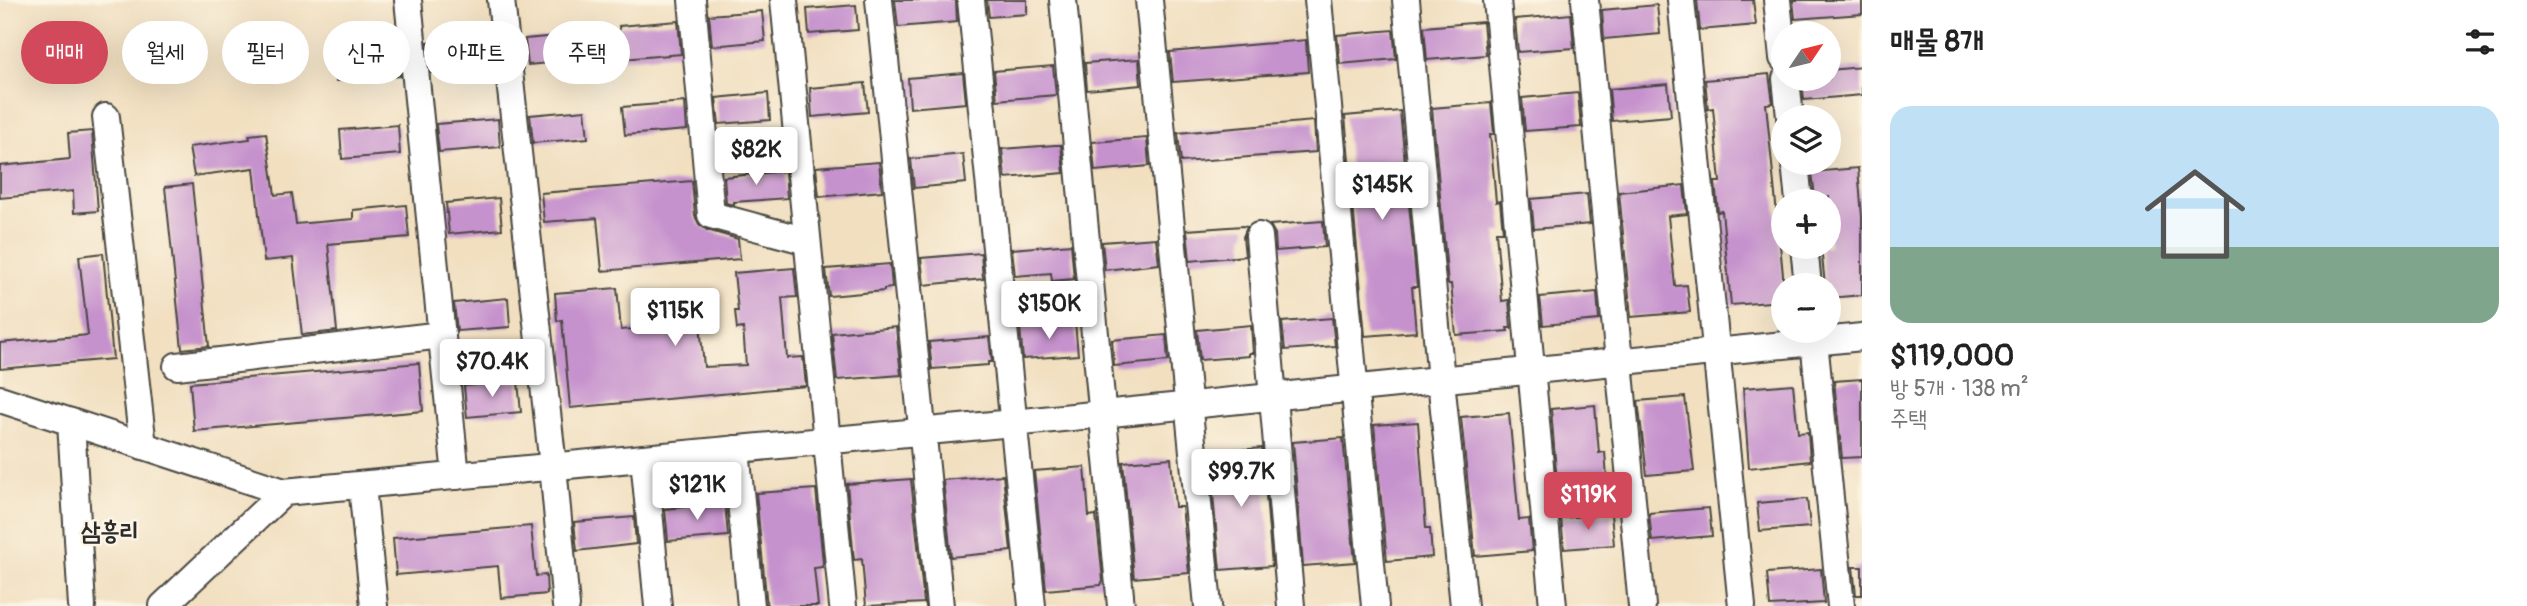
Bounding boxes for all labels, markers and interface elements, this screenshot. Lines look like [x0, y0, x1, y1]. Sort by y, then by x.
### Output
chip: 매매 [21, 21, 108, 84]
chip: 월세 [122, 21, 208, 84]
chip: 필터 [222, 21, 309, 84]
chip: 신규 [323, 21, 410, 84]
chip: 아파트 [424, 21, 529, 84]
chip: 주택 [543, 21, 630, 84]
north arrow [1771, 21, 1841, 91]
map controls [1771, 21, 1841, 343]
text: 매물 8개 [1890, 23, 1984, 60]
icon: filters [2461, 23, 2499, 61]
button: layers [1771, 105, 1841, 175]
pin: $82K [715, 128, 797, 187]
text: $82K [731, 135, 781, 164]
icon: home [2132, 151, 2258, 277]
pin: $145K [1333, 162, 1431, 222]
text: $145K [1351, 170, 1413, 199]
button: + [1771, 189, 1841, 259]
button: − [1771, 273, 1841, 343]
pin: $150K [1000, 282, 1098, 341]
pin: $115K [626, 288, 724, 348]
text: $150K [1017, 289, 1081, 318]
text: $115K [647, 296, 703, 325]
text: $119,000 [1890, 337, 2014, 374]
pin: $70.4K [435, 340, 549, 399]
text: $70.4K [456, 347, 528, 376]
text: 방 5개 · 138 m² [1890, 374, 2029, 403]
text: 주택 [1890, 404, 1927, 433]
pin: $99.7K [1184, 449, 1298, 509]
text: $99.7K [1207, 457, 1275, 486]
pin: $121K [648, 462, 746, 522]
text: $121K [668, 470, 726, 499]
pin: $119K [1539, 472, 1637, 532]
text: $119K [1560, 480, 1616, 509]
district label: 삼흥리 [81, 517, 139, 546]

